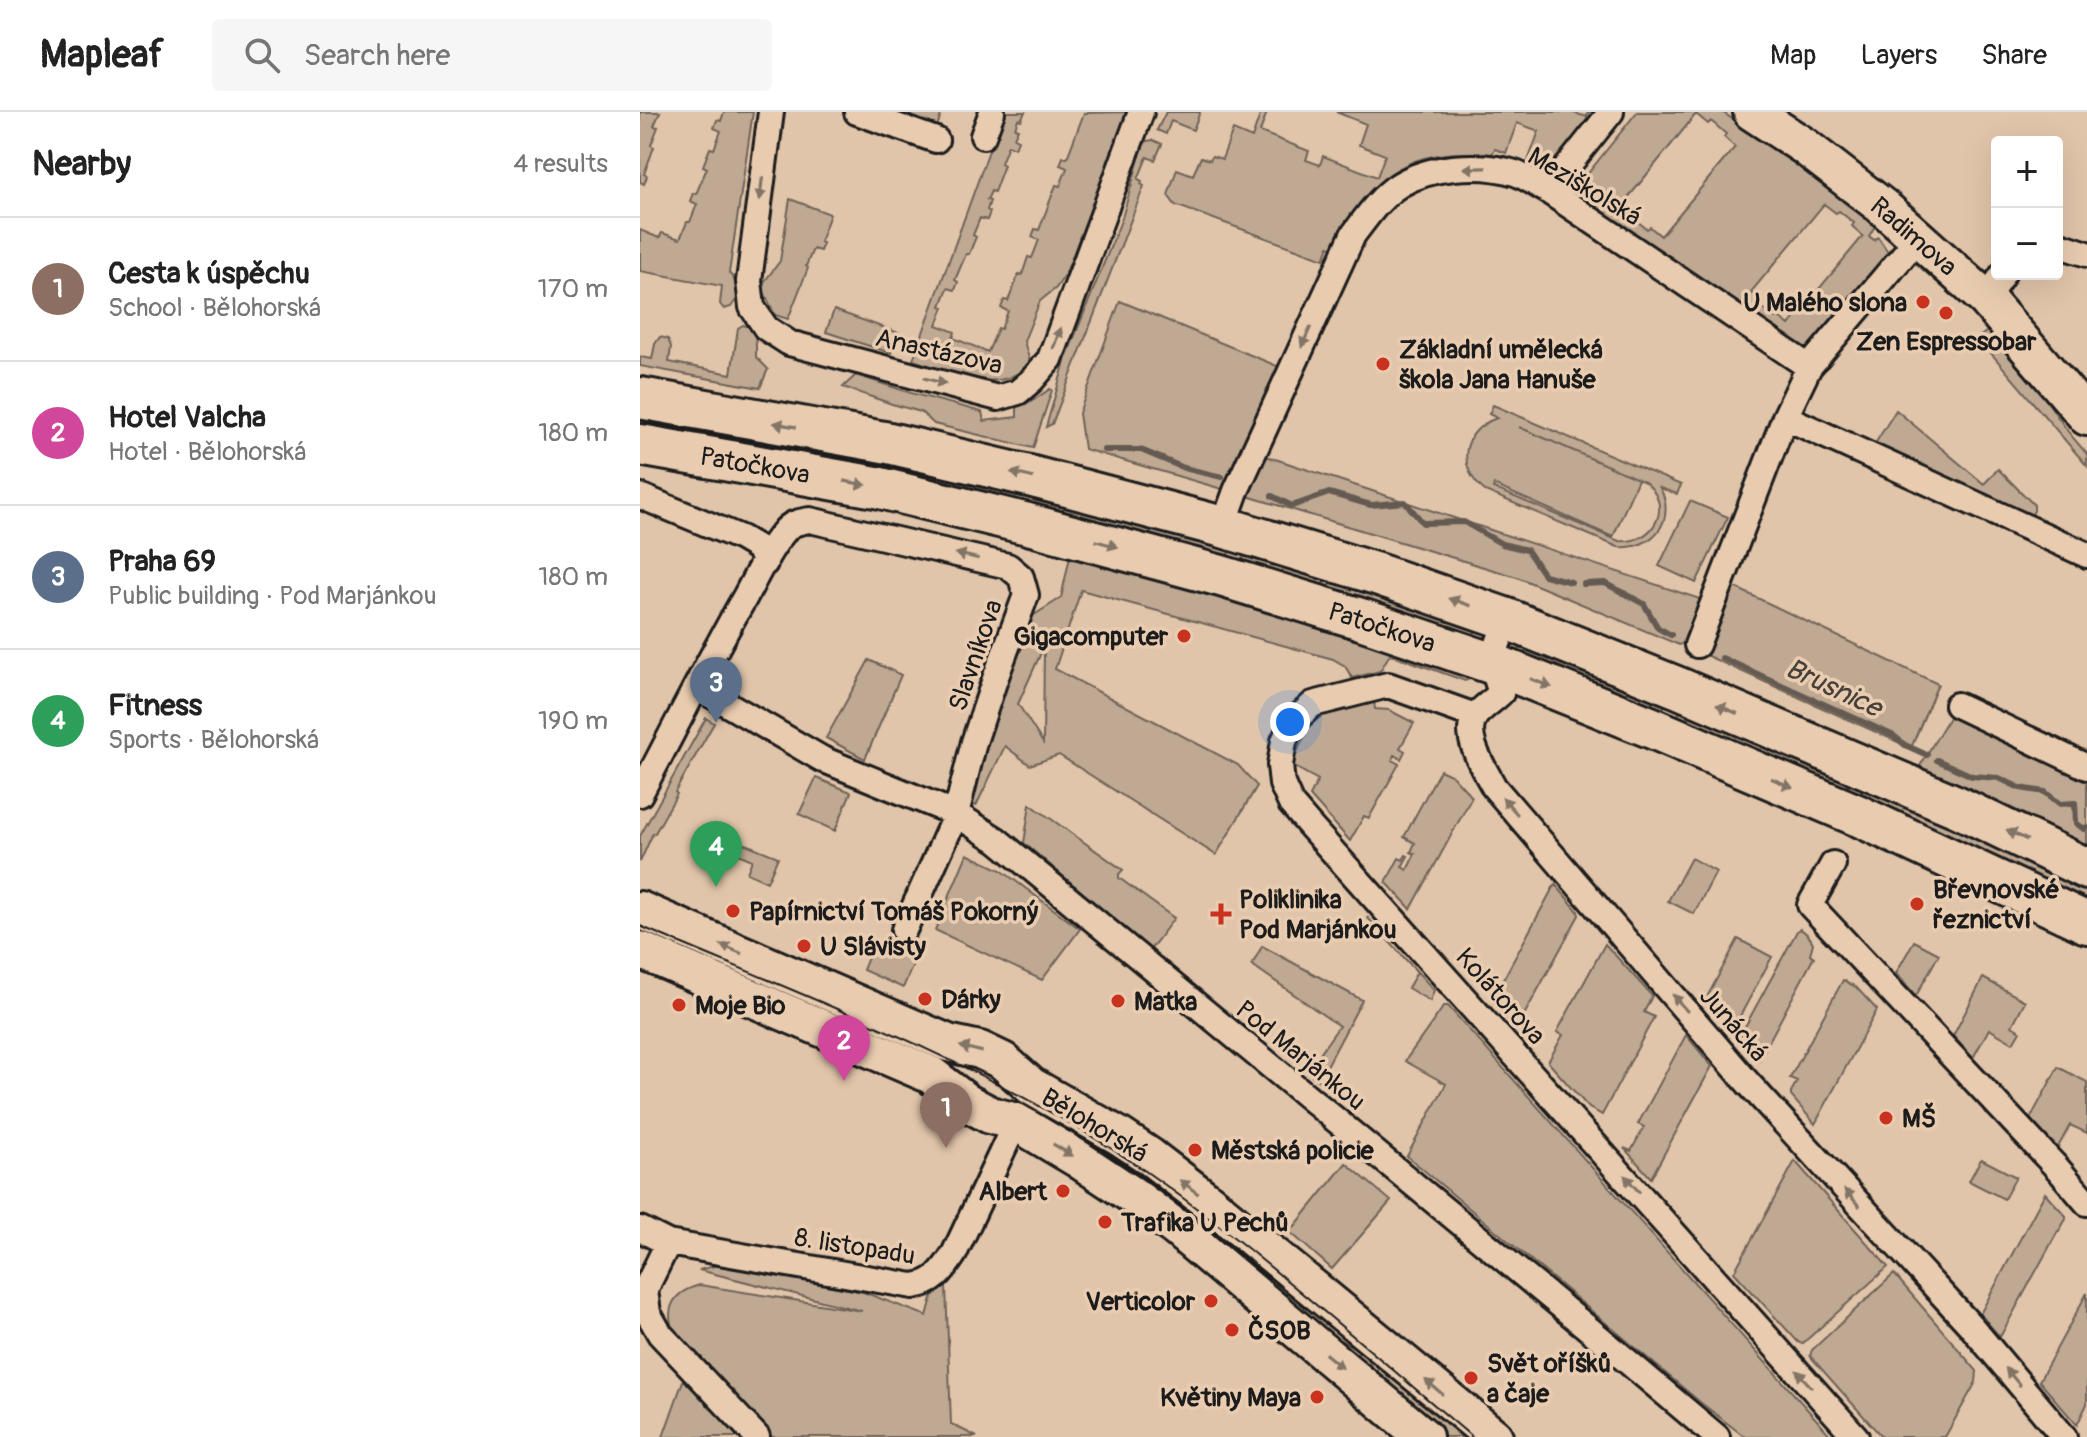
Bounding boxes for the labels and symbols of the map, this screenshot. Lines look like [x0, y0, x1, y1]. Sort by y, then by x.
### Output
street label: Meziškolská [1522, 140, 1647, 233]
one-way arrow [1462, 162, 1487, 174]
one-way arrow [754, 177, 767, 202]
street label: Radimova [1863, 190, 1963, 283]
place label: U Malého slona [1743, 287, 1907, 319]
marker: U Malého slona [1914, 293, 1932, 311]
marker: Zen Espressobar [1937, 304, 1955, 322]
street label: Anastázova [872, 322, 1005, 382]
one-way arrow [1052, 326, 1064, 350]
one-way arrow [1299, 326, 1313, 349]
place label: Zen Espressobar [1856, 326, 2037, 358]
place label: Základní umělecká škola Jana Hanuše [1399, 334, 1603, 396]
marker: Základní umělecká škola Jana Hanuše [1374, 355, 1392, 373]
one-way arrow [922, 376, 947, 388]
one-way arrow [772, 418, 797, 430]
street label: Patočkova [697, 441, 812, 491]
one-way arrow [1010, 468, 1035, 481]
one-way arrow [842, 478, 867, 490]
one-way arrow [1095, 539, 1120, 551]
one-way arrow [954, 550, 979, 562]
street label: Slavníkova [942, 595, 1010, 715]
street label: Patočkova [1324, 596, 1439, 660]
one-way arrow [1448, 596, 1472, 608]
place label: Gigacomputer [1014, 621, 1169, 653]
marker: Gigacomputer [1175, 627, 1193, 645]
water label: Brusnice [1780, 651, 1890, 727]
pin: 3 [690, 657, 742, 723]
one-way arrow [1529, 677, 1553, 690]
your location [1270, 702, 1310, 742]
one-way arrow [1716, 702, 1739, 715]
one-way arrow [1770, 776, 1793, 789]
one-way arrow [1502, 797, 1519, 817]
pin: 4 [690, 821, 742, 887]
one-way arrow [2005, 828, 2028, 842]
place label: Břevnovské řeznictví [1933, 874, 2060, 936]
place label: Poliklinika Pod Marjánkou [1239, 884, 1397, 946]
marker: Břevnovské řeznictví [1908, 895, 1926, 913]
place label: Papírnictví Tomáš Pokorný [749, 896, 1039, 928]
marker: Papírnictví Tomáš Pokorný [724, 902, 742, 920]
marker: Poliklinika Pod Marjánkou [1210, 903, 1232, 925]
place label: U Slávisty [820, 931, 927, 963]
marker: U Slávisty [795, 937, 813, 955]
street label: Kolátorova [1449, 942, 1552, 1052]
one-way arrow [719, 943, 743, 956]
street label: Junácká [1692, 981, 1774, 1069]
place label: Dárky [941, 984, 1002, 1016]
place label: Matka [1134, 986, 1197, 1018]
place label: Moje Bio [695, 990, 785, 1022]
marker: Dárky [916, 990, 934, 1008]
marker: Matka [1109, 992, 1127, 1010]
street label: Pod Marjánkou [1229, 994, 1372, 1118]
one-way arrow [1671, 994, 1689, 1013]
marker: Moje Bio [670, 996, 688, 1014]
pin: 2 [818, 1015, 870, 1081]
one-way arrow [958, 1042, 983, 1054]
pin: 1 [920, 1082, 972, 1148]
street label: Bělohorská [1035, 1082, 1154, 1170]
place label: MŠ [1902, 1102, 1936, 1135]
marker: MŠ [1877, 1109, 1895, 1127]
place label: Městská policie [1211, 1135, 1375, 1167]
marker: Městská policie [1186, 1141, 1204, 1159]
one-way arrow [1052, 1143, 1074, 1157]
one-way arrow [1623, 1175, 1641, 1194]
place label: Albert [979, 1176, 1048, 1208]
one-way arrow [1179, 1179, 1200, 1195]
marker: Albert [1054, 1182, 1072, 1200]
one-way arrow [1844, 1188, 1862, 1207]
place label: Trafika U Pechů [1120, 1207, 1289, 1239]
marker: Trafika U Pechů [1096, 1213, 1114, 1231]
street label: 8. listopadu [792, 1222, 917, 1272]
place label: Verticolor [1086, 1286, 1196, 1318]
marker: Verticolor [1202, 1292, 1220, 1310]
place label: ČSOB [1248, 1315, 1311, 1347]
marker: ČSOB [1223, 1321, 1241, 1339]
place label: Svět oříšků a čaje [1487, 1348, 1611, 1410]
one-way arrow [1324, 1352, 1344, 1369]
one-way arrow [2006, 1367, 2022, 1387]
marker: Svět oříšků a čaje [1462, 1369, 1480, 1387]
one-way arrow [1795, 1369, 1813, 1389]
one-way arrow [1424, 1379, 1444, 1396]
place label: Květiny Maya [1160, 1382, 1301, 1414]
marker: Květiny Maya [1308, 1388, 1326, 1406]

